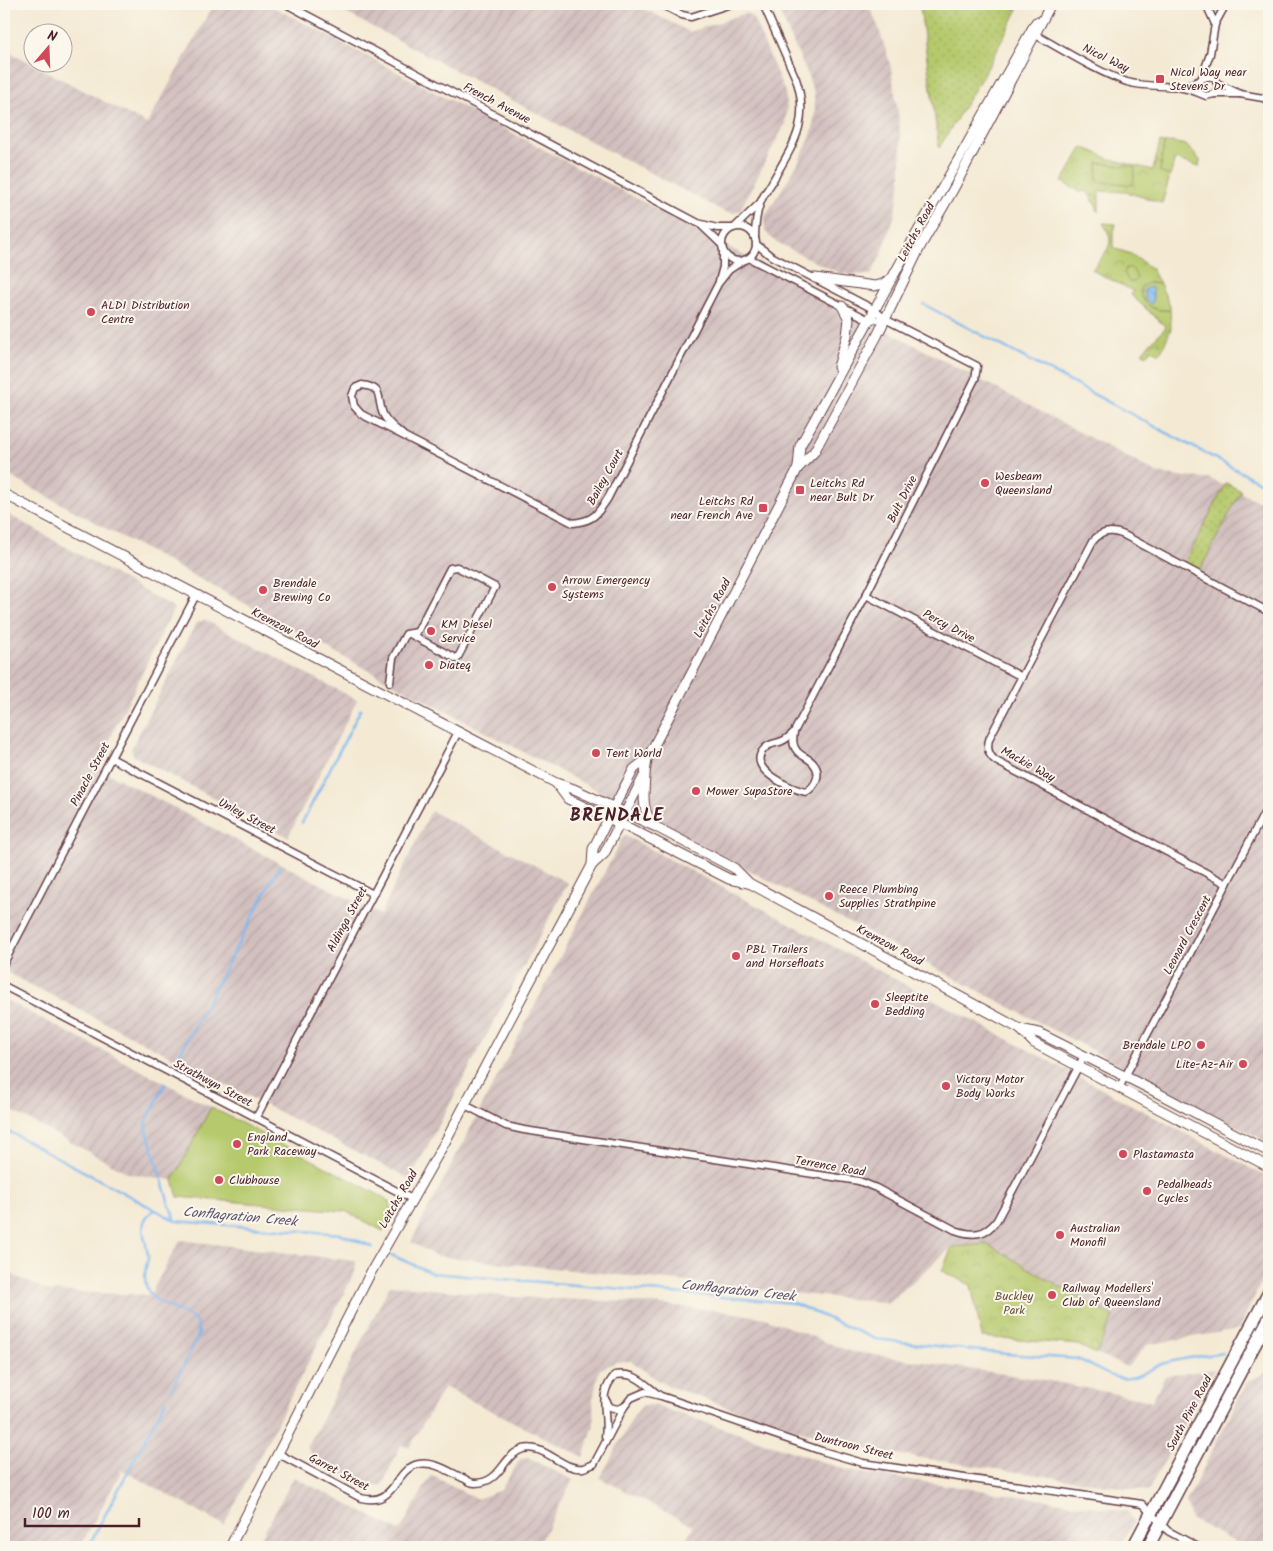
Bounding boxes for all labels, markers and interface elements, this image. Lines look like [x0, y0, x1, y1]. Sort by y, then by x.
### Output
north arrow [22, 22, 72, 72]
text: N [44, 25, 60, 49]
street label: Nicol Way [1079, 39, 1133, 78]
place label: Nicol Way near Stevens Dr [1170, 63, 1247, 96]
marker: Nicol Way near Stevens Dr [1154, 73, 1166, 85]
street label: French Avenue [460, 78, 534, 129]
street label: Leitchs Road [893, 198, 941, 265]
place label: ALDI Distribution Centre [101, 296, 190, 329]
marker: ALDI Distribution Centre [85, 306, 97, 318]
street label: Bailey Court [582, 445, 629, 509]
place label: Wesbeam Queensland [995, 467, 1053, 500]
street label: Bult Drive [882, 472, 923, 526]
place label: Leitchs Rd near Bult Dr [810, 474, 875, 507]
marker: Wesbeam Queensland [979, 477, 991, 489]
marker: Leitchs Rd near Bult Dr [794, 484, 806, 496]
place label: Leitchs Rd near French Ave [670, 492, 754, 525]
marker: Leitchs Rd near French Ave [757, 502, 769, 514]
place label: Arrow Emergency Systems [562, 571, 650, 604]
place label: Brendale Brewing Co [273, 574, 330, 607]
street label: Leitchs Road [689, 574, 737, 641]
marker: Arrow Emergency Systems [546, 581, 558, 593]
marker: Brendale Brewing Co [257, 584, 269, 596]
street label: Kremzow Road [248, 603, 323, 655]
street label: Percy Drive [919, 605, 979, 648]
place label: KM Diesel Service [441, 615, 492, 648]
marker: KM Diesel Service [425, 625, 437, 637]
place label: Diateq [439, 656, 471, 675]
marker: Diateq [423, 659, 435, 671]
street label: Pinacle Street [66, 738, 116, 810]
street label: Mackie Way [997, 742, 1059, 787]
place label: Tent World [606, 744, 662, 763]
marker: Tent World [590, 747, 602, 759]
place label: Mower SupaStore [706, 782, 793, 801]
marker: Mower SupaStore [690, 785, 702, 797]
street label: Unley Street [215, 793, 279, 840]
district label: BRENDALE [570, 802, 664, 831]
place label: Reece Plumbing Supplies Strathpine [839, 880, 936, 913]
street label: Aldinga Street [322, 883, 373, 956]
marker: Reece Plumbing Supplies Strathpine [823, 890, 835, 902]
street label: Leonard Crescent [1158, 892, 1217, 978]
street label: Kremzow Road [853, 920, 928, 972]
place label: PBL Trailers and Horsefloats [746, 940, 824, 973]
marker: PBL Trailers and Horsefloats [730, 950, 742, 962]
place label: Sleeptite Bedding [885, 988, 929, 1021]
marker: Sleeptite Bedding [869, 998, 881, 1010]
place label: Brendale LPO [1122, 1036, 1192, 1055]
marker: Brendale LPO [1195, 1039, 1207, 1051]
street label: Strathwyn Street [170, 1055, 256, 1112]
place label: Lite-Az-Air [1176, 1055, 1234, 1074]
marker: Lite-Az-Air [1237, 1058, 1249, 1070]
place label: Victory Motor Body Works [956, 1070, 1025, 1103]
marker: Victory Motor Body Works [940, 1080, 952, 1092]
place label: England Park Raceway [247, 1128, 317, 1161]
marker: England Park Raceway [231, 1138, 243, 1150]
place label: Plastamasta [1133, 1145, 1194, 1164]
marker: Plastamasta [1117, 1148, 1129, 1160]
street label: Terrence Road [793, 1151, 868, 1182]
street label: Leitchs Road [374, 1165, 423, 1232]
place label: Clubhouse [229, 1171, 280, 1190]
marker: Clubhouse [213, 1174, 225, 1186]
place label: Pedalheads Cycles [1157, 1175, 1212, 1208]
marker: Pedalheads Cycles [1141, 1185, 1153, 1197]
water label: Conflagration Creek [182, 1201, 300, 1233]
place label: Australian Monofil [1070, 1219, 1120, 1252]
marker: Australian Monofil [1054, 1229, 1066, 1241]
water label: Conflagration Creek [680, 1274, 798, 1308]
place label: Railway Modellers' Club of Queensland [1062, 1279, 1162, 1312]
park label: Buckley Park [995, 1287, 1034, 1320]
marker: Railway Modellers' Club of Queensland [1046, 1289, 1058, 1301]
street label: South Pine Road [1161, 1371, 1218, 1455]
street label: Duntroon Street [812, 1427, 896, 1466]
street label: Garret Street [305, 1449, 373, 1497]
scale bar [25, 1496, 139, 1528]
text: 100 m [32, 1502, 70, 1526]

